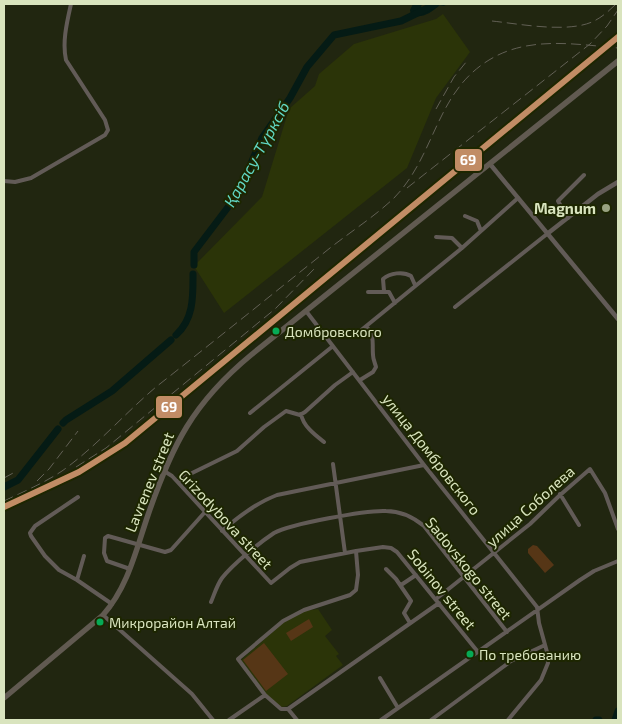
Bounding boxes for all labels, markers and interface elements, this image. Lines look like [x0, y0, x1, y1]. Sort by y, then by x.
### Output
water label: Қарасу-Түрксіб [219, 98, 293, 210]
line badge: 69 [454, 148, 483, 172]
text: 69 [460, 151, 476, 168]
place label: Magnum [534, 199, 596, 217]
marker: Magnum [600, 202, 612, 214]
place label: Домбровского [285, 323, 382, 340]
marker: Домбровского [271, 326, 281, 336]
street label: улица Домбровского [378, 390, 485, 519]
line badge: 69 [155, 395, 183, 419]
text: 69 [161, 398, 177, 415]
street label: Lavrenev street [121, 429, 177, 535]
street label: улица Соболева [482, 462, 578, 551]
street label: Grizodybova street [175, 466, 277, 573]
street label: Sadovskogo street [422, 513, 516, 623]
street label: Sobinov street [404, 545, 480, 633]
place label: Микрорайон Алтай [109, 614, 236, 631]
marker: Микрорайон Алтай [95, 617, 105, 627]
place label: По требованию [479, 646, 581, 663]
marker: По требованию [465, 649, 475, 659]

